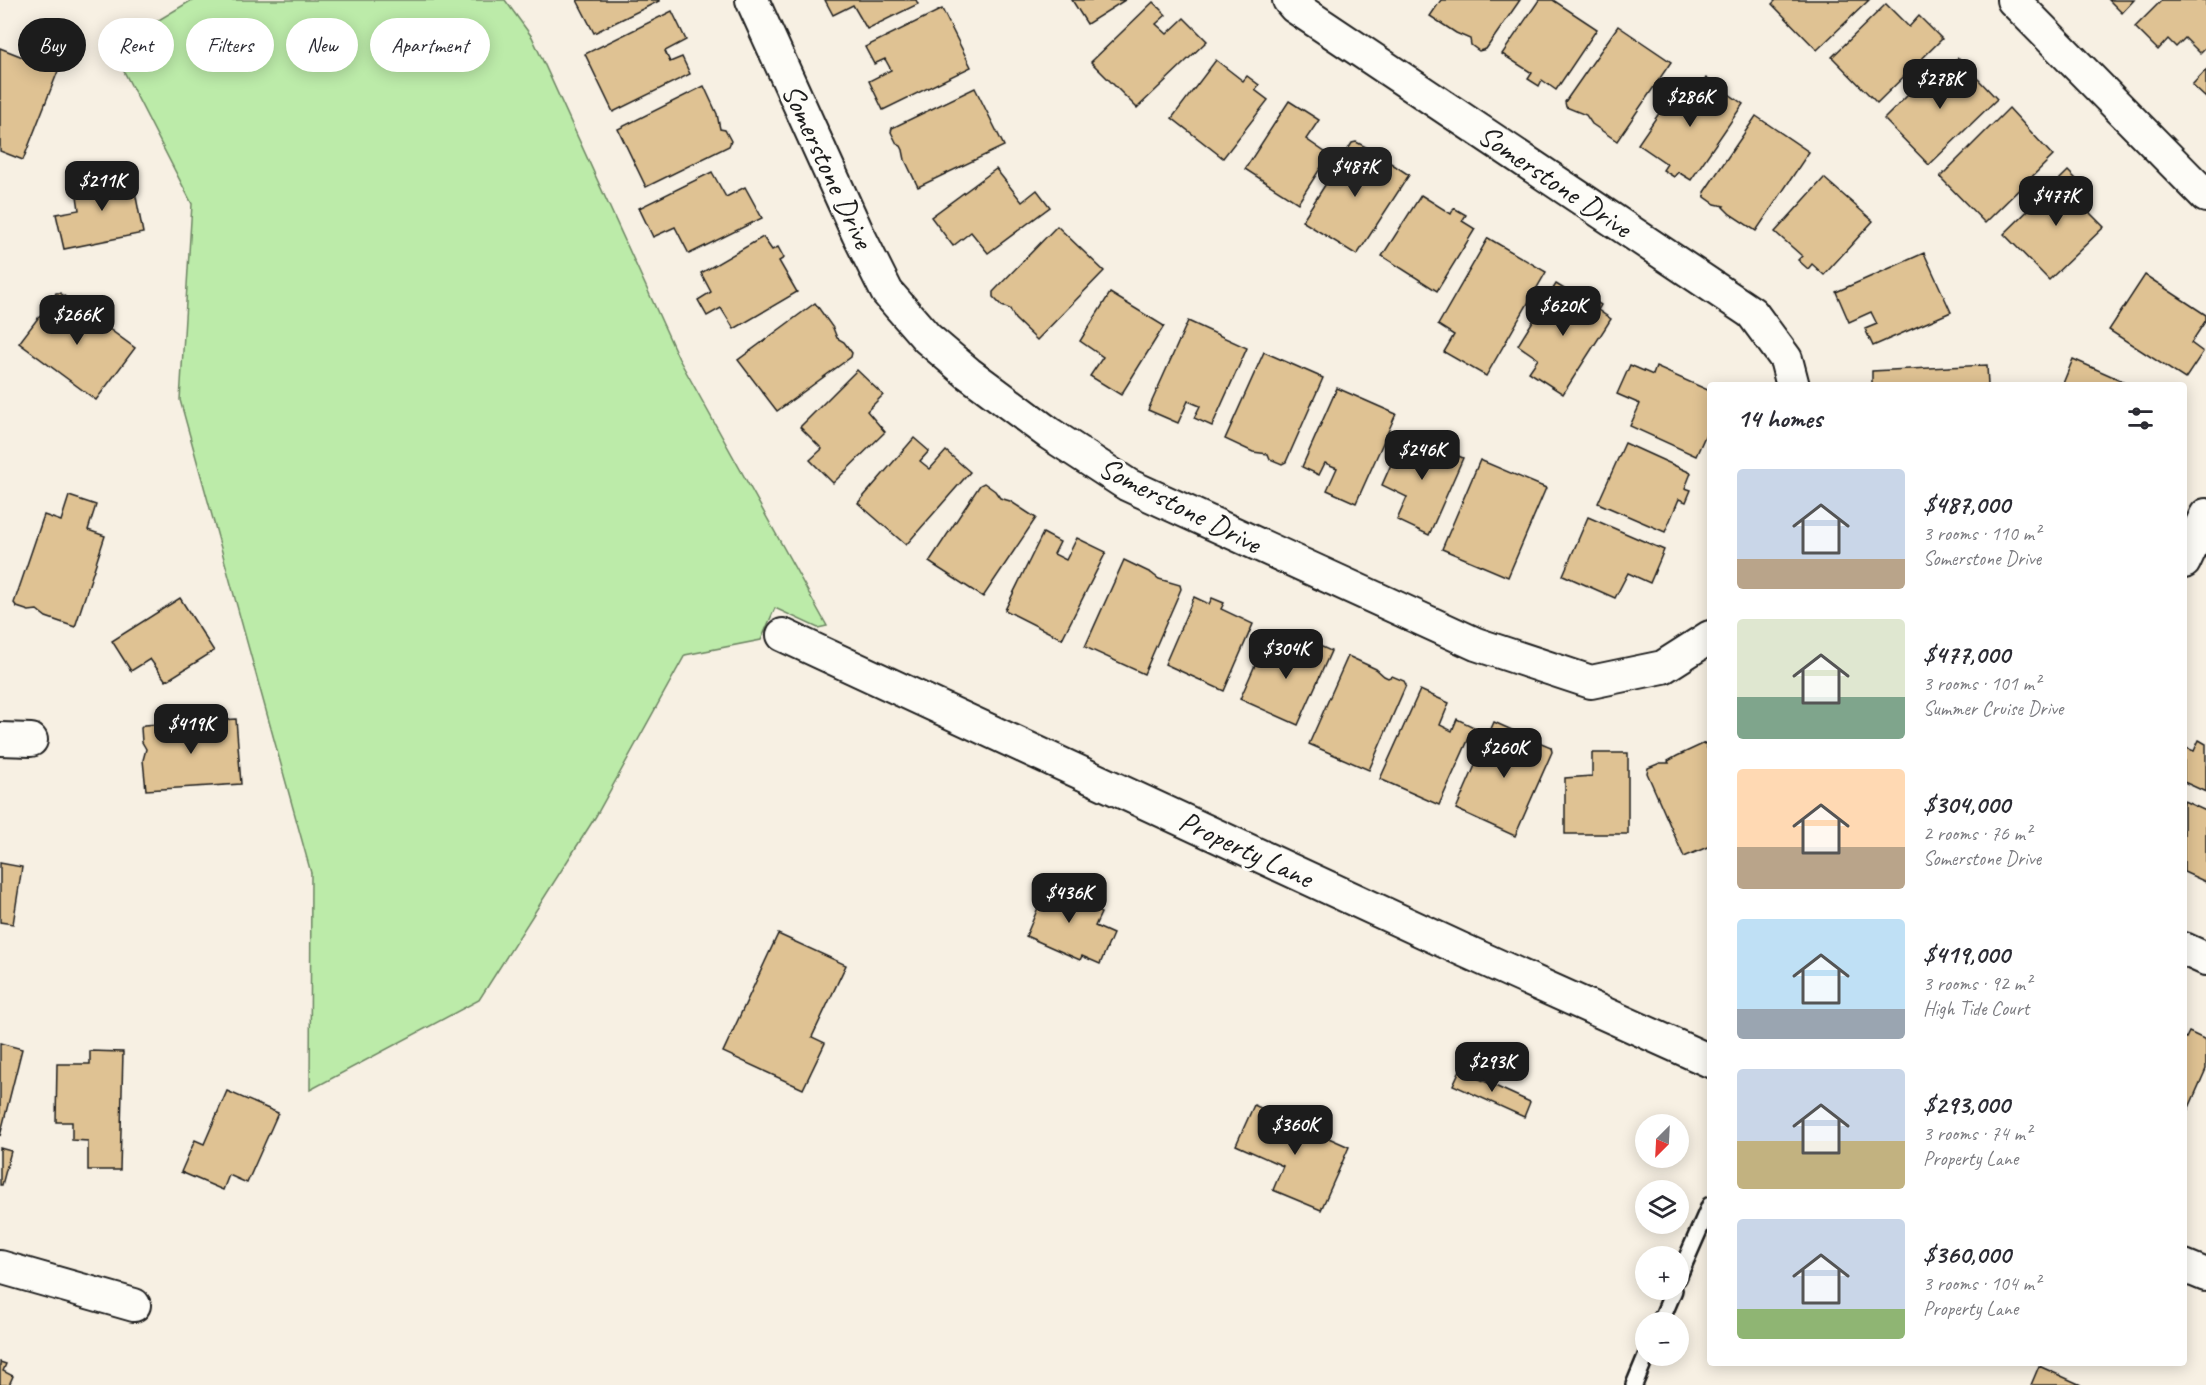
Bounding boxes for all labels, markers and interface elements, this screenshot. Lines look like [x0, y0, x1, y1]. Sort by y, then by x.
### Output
chip: Buy [18, 18, 86, 72]
chip: Rent [98, 18, 174, 72]
chip: Filters [186, 18, 274, 72]
chip: New [286, 18, 358, 72]
chip: Apartment [370, 18, 490, 72]
pin: $278K [1898, 59, 1982, 110]
text: $278K [1917, 66, 1963, 91]
pin: $286K [1648, 77, 1732, 128]
street label: Somerstone Drive [773, 78, 884, 256]
text: $286K [1667, 84, 1713, 109]
street label: Somerstone Drive [1471, 116, 1641, 247]
pin: $487K [1313, 147, 1397, 198]
text: $487K [1332, 154, 1378, 179]
pin: $211K [60, 161, 144, 212]
text: $211K [79, 168, 125, 193]
pin: $477K [2014, 176, 2098, 227]
text: $477K [2033, 183, 2079, 208]
pin: $620K [1521, 286, 1605, 337]
text: $620K [1540, 293, 1586, 318]
pin: $266K [35, 295, 119, 346]
text: $266K [54, 302, 101, 327]
text: 14 homes [1737, 402, 1822, 435]
icon: filters [2124, 402, 2157, 435]
pin: $246K [1380, 430, 1464, 481]
text: $246K [1399, 437, 1445, 462]
street label: Somerstone Drive [1093, 448, 1269, 563]
text: $487,000 [1923, 488, 2010, 521]
icon: home [1785, 493, 1857, 565]
text: 3 rooms · 110 m² [1923, 521, 2040, 546]
text: Somerstone Drive [1923, 546, 2041, 571]
pin: $304K [1244, 629, 1328, 680]
text: $304K [1263, 636, 1309, 661]
text: $477,000 [1923, 638, 2010, 671]
icon: home [1785, 643, 1857, 715]
text: 3 rooms · 101 m² [1923, 671, 2040, 696]
text: Summer Cruise Drive [1923, 696, 2063, 721]
pin: $419K [149, 704, 233, 755]
text: $419K [168, 711, 214, 736]
pin: $260K [1462, 728, 1546, 779]
text: $260K [1481, 735, 1527, 760]
text: $304,000 [1923, 788, 2010, 821]
icon: home [1785, 793, 1857, 865]
street label: Property Lane [1173, 802, 1321, 897]
text: 2 rooms · 76 m² [1923, 821, 2031, 846]
text: Somerstone Drive [1923, 846, 2041, 871]
pin: $436K [1027, 873, 1111, 924]
text: $436K [1046, 880, 1092, 905]
text: $419,000 [1923, 938, 2010, 971]
icon: home [1785, 943, 1857, 1015]
text: 3 rooms · 92 m² [1923, 971, 2031, 996]
text: High Tide Court [1923, 996, 2029, 1021]
pin: $293K [1450, 1042, 1534, 1093]
text: $293K [1469, 1049, 1515, 1074]
text: $293,000 [1923, 1088, 2010, 1121]
icon: home [1785, 1093, 1857, 1165]
pin: $360K [1253, 1105, 1337, 1156]
text: $360K [1272, 1112, 1318, 1137]
north arrow [1635, 1114, 1689, 1168]
map controls [1635, 1114, 1689, 1366]
text: 3 rooms · 74 m² [1923, 1121, 2031, 1146]
text: Property Lane [1923, 1146, 2018, 1171]
button: layers [1635, 1180, 1689, 1234]
text: $360,000 [1923, 1238, 2011, 1271]
icon: home [1785, 1243, 1857, 1315]
button: + [1635, 1246, 1689, 1300]
text: 3 rooms · 104 m² [1923, 1271, 2040, 1296]
text: Property Lane [1923, 1296, 2018, 1321]
button: − [1635, 1312, 1689, 1366]

